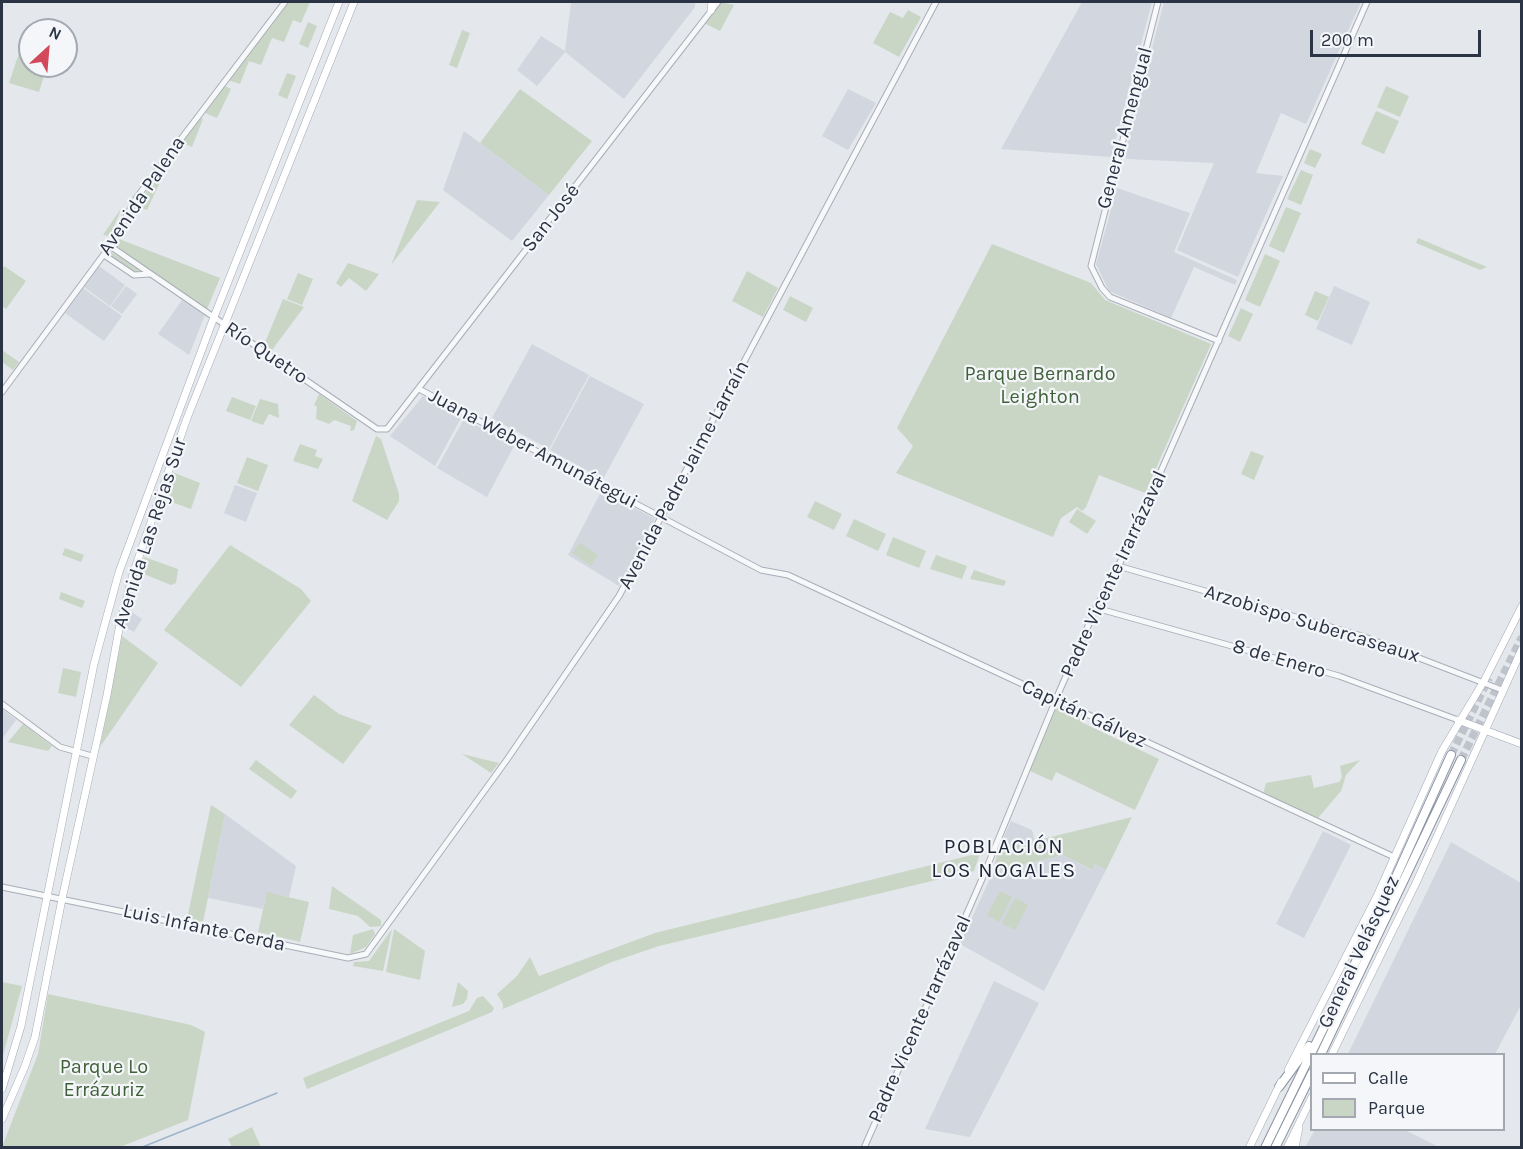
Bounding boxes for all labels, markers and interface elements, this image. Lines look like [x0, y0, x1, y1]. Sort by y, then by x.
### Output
north arrow [18, 18, 78, 78]
scale bar [1313, 18, 1484, 56]
text: N [46, 22, 65, 44]
text: 200 m [1321, 29, 1374, 51]
street label: General Amengual [1092, 44, 1158, 212]
street label: Avenida Palena [93, 132, 191, 260]
street label: San José [517, 179, 585, 257]
street label: Río Quetro [220, 316, 312, 390]
street label: Avenida Padre Jaime Larraín [613, 356, 755, 594]
park label: Parque Bernardo Leighton [964, 362, 1116, 409]
street label: Juana Weber Amunátegui [424, 384, 642, 514]
street label: Avenida Las Rejas Sur [108, 435, 192, 631]
street label: Padre Vicente Irarrázaval [1056, 467, 1172, 681]
street label: Arzobispo Subercaseaux [1201, 580, 1423, 668]
street label: 8 de Enero [1230, 634, 1328, 684]
street label: Capitán Gálvez [1017, 674, 1151, 754]
district label: POBLACIÓN LOS NOGALES [931, 834, 1077, 884]
street label: General Velásquez [1313, 872, 1405, 1032]
street label: Luis Infante Cerda [121, 899, 287, 957]
street label: Padre Vicente Irarrázaval [863, 911, 977, 1127]
legend [1310, 1053, 1505, 1131]
park label: Parque Lo Errázuriz [60, 1055, 148, 1102]
text: Calle [1368, 1067, 1408, 1089]
text: Parque [1368, 1097, 1425, 1119]

